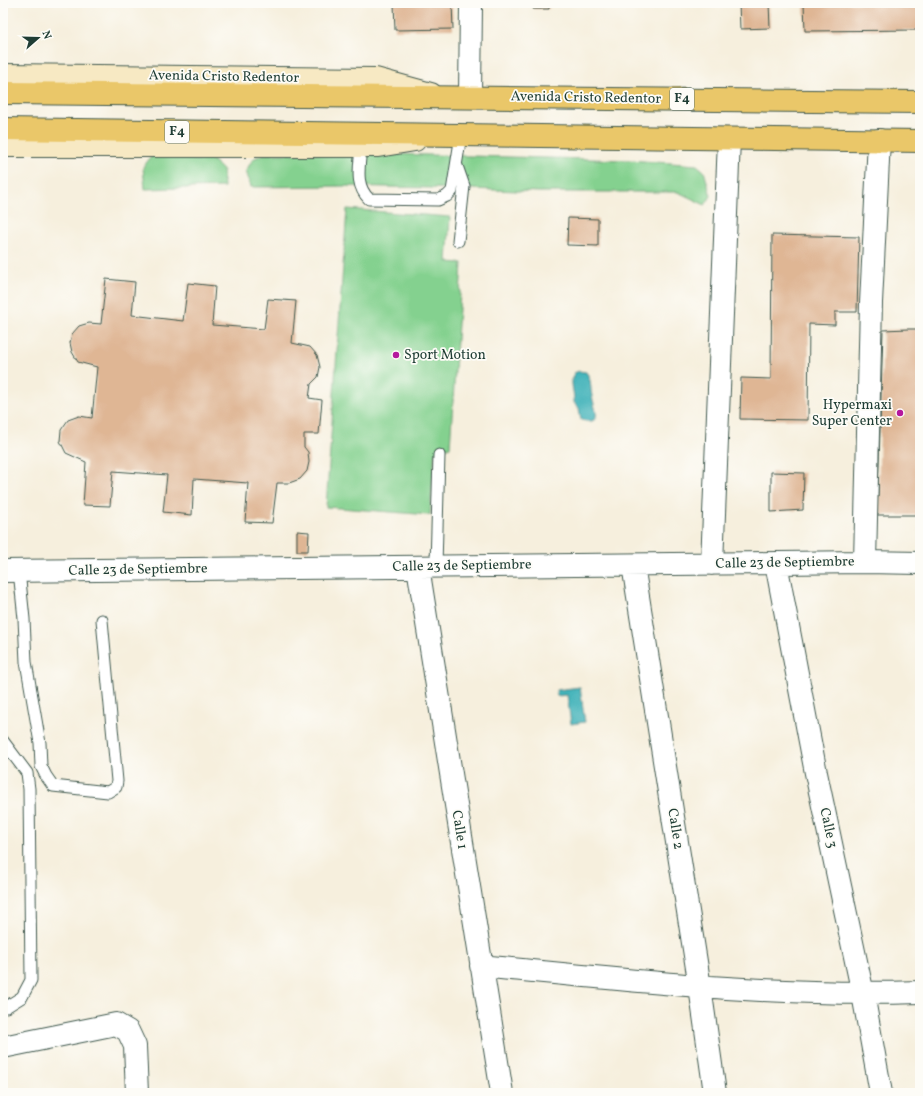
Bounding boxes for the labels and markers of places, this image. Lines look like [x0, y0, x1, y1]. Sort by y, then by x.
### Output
place label: Sport Motion [404, 346, 486, 365]
marker: Sport Motion [391, 350, 401, 360]
place label: Hypermaxi Super Center [812, 396, 892, 431]
marker: Hypermaxi Super Center [895, 408, 905, 418]

